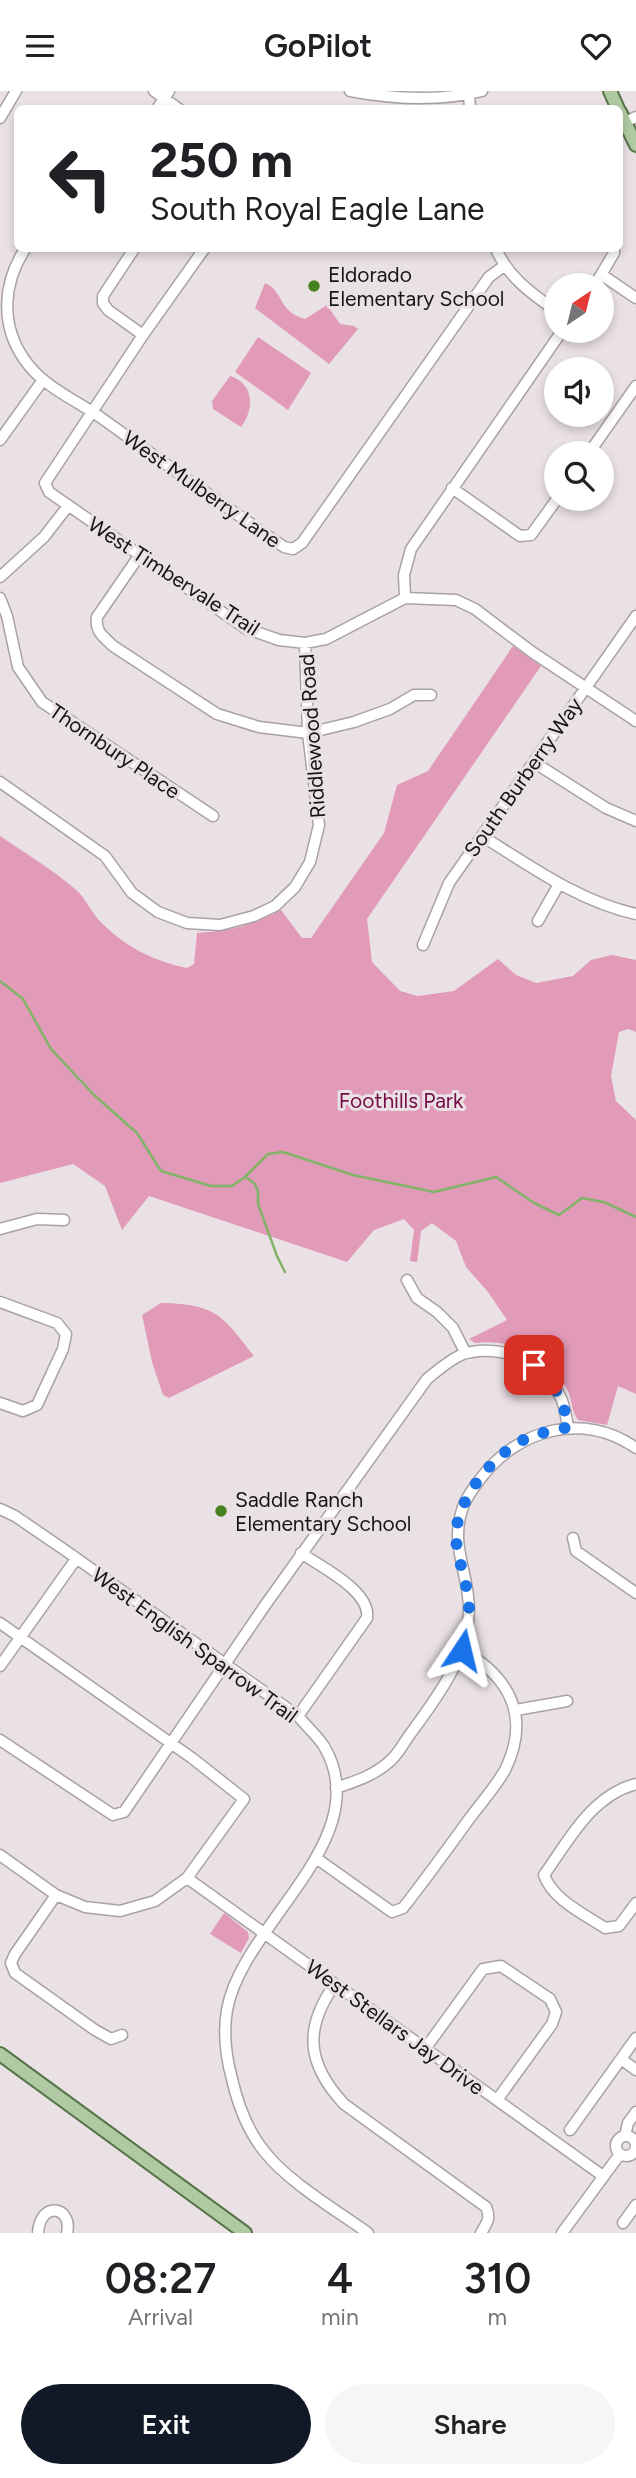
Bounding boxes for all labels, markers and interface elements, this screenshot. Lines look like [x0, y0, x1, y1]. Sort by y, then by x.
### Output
icon: menu [21, 27, 59, 65]
text: GoPilot [264, 27, 372, 65]
icon: heart [577, 27, 615, 65]
text: 250 m [150, 130, 293, 189]
icon: left [35, 133, 126, 224]
text: South Royal Eagle Lane [150, 190, 485, 228]
place label: Eldorado Elementary School [328, 262, 504, 311]
north arrow [544, 273, 614, 343]
map controls [544, 273, 614, 511]
marker: Eldorado Elementary School [306, 278, 322, 294]
button: sound [544, 357, 614, 427]
street label: West Mulberry Lane [118, 425, 286, 553]
button: search [544, 441, 614, 511]
street label: West Timbervale Trail [84, 511, 264, 641]
street label: Riddlewood Road [294, 653, 330, 819]
street label: South Burberry Way [459, 693, 587, 861]
street label: Thornbury Place [45, 698, 185, 804]
park label: Foothills Park [339, 1088, 464, 1113]
pin [504, 1335, 564, 1395]
icon: arrive [515, 1346, 553, 1384]
place label: Saddle Ranch Elementary School [235, 1487, 411, 1536]
marker: Saddle Ranch Elementary School [213, 1503, 229, 1519]
street label: West English Sparrow Trail [87, 1562, 303, 1728]
position arrow [425, 1613, 499, 1687]
street label: West Stellars Jay Drive [301, 1954, 489, 2100]
text: 08:27 [105, 2253, 216, 2304]
text: 4 [327, 2253, 353, 2304]
text: 310 [463, 2253, 531, 2304]
text: Arrival [128, 2303, 193, 2331]
text: min [321, 2303, 359, 2331]
text: m [488, 2303, 507, 2331]
button: Exit [21, 2384, 311, 2464]
button: Share [325, 2384, 615, 2464]

